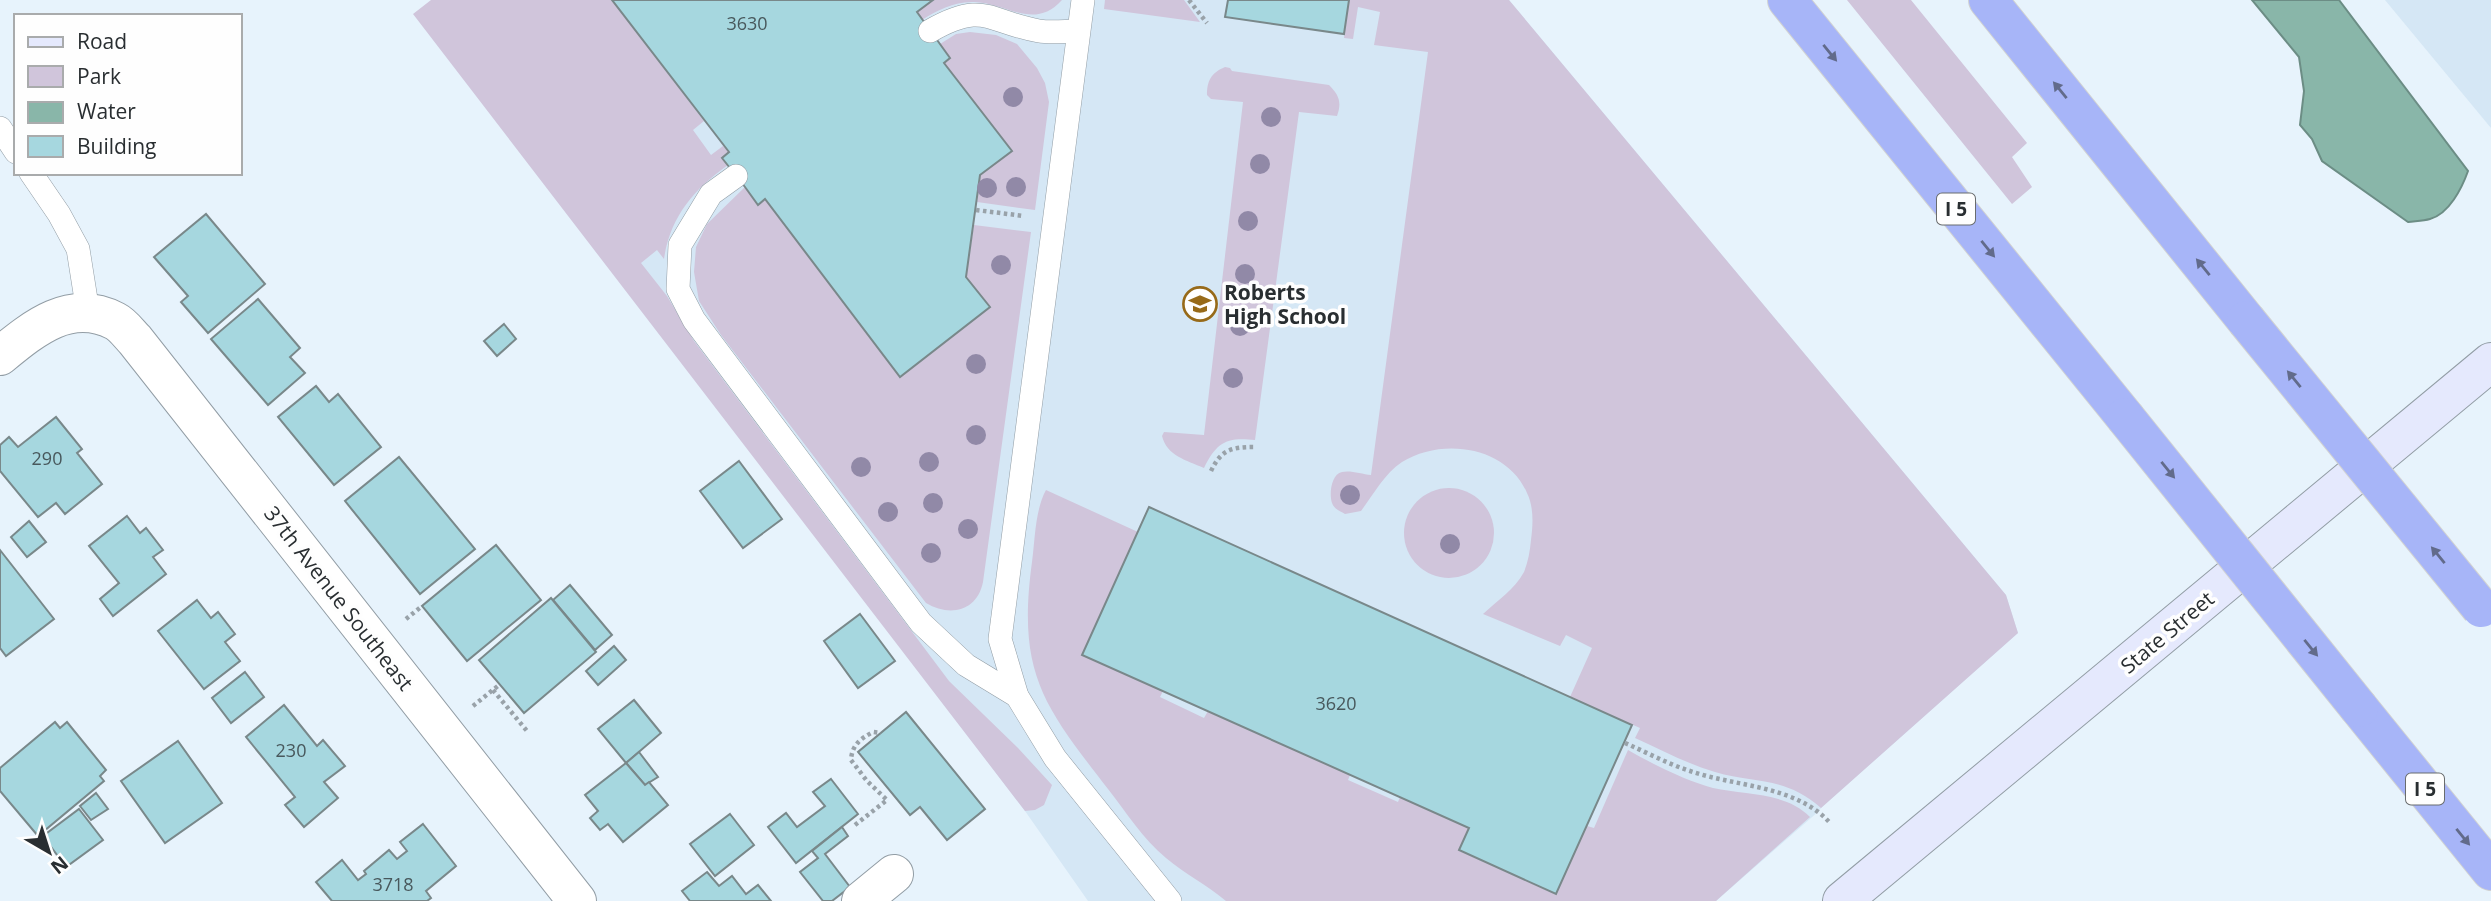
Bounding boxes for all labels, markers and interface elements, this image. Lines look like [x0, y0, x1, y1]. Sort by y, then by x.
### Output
house number: 3630 [726, 11, 768, 35]
legend [14, 14, 242, 175]
text: Road [77, 27, 127, 55]
one-way arrow [1822, 43, 1837, 61]
text: Park [77, 62, 121, 90]
one-way arrow [2053, 81, 2068, 98]
text: Water [77, 97, 136, 125]
text: Building [77, 132, 156, 160]
road number: I 5 [1937, 194, 1975, 224]
one-way arrow [1981, 239, 1996, 257]
one-way arrow [2196, 258, 2211, 275]
place label: Roberts High School [1224, 278, 1346, 330]
school or university icon: Roberts High School [1181, 285, 1219, 323]
one-way arrow [2287, 371, 2302, 389]
house number: 290 [32, 446, 62, 470]
one-way arrow [2161, 461, 2176, 479]
street label: 37th Avenue Southeast [258, 500, 420, 696]
one-way arrow [2431, 547, 2446, 564]
street label: State Street [2114, 585, 2220, 679]
one-way arrow [2303, 638, 2318, 656]
house number: 3620 [1315, 691, 1357, 715]
house number: 230 [276, 738, 306, 762]
road number: I 5 [2406, 774, 2444, 804]
north arrow [14, 817, 84, 887]
one-way arrow [2456, 827, 2471, 845]
text: N [46, 850, 74, 880]
house number: 3718 [372, 872, 414, 896]

